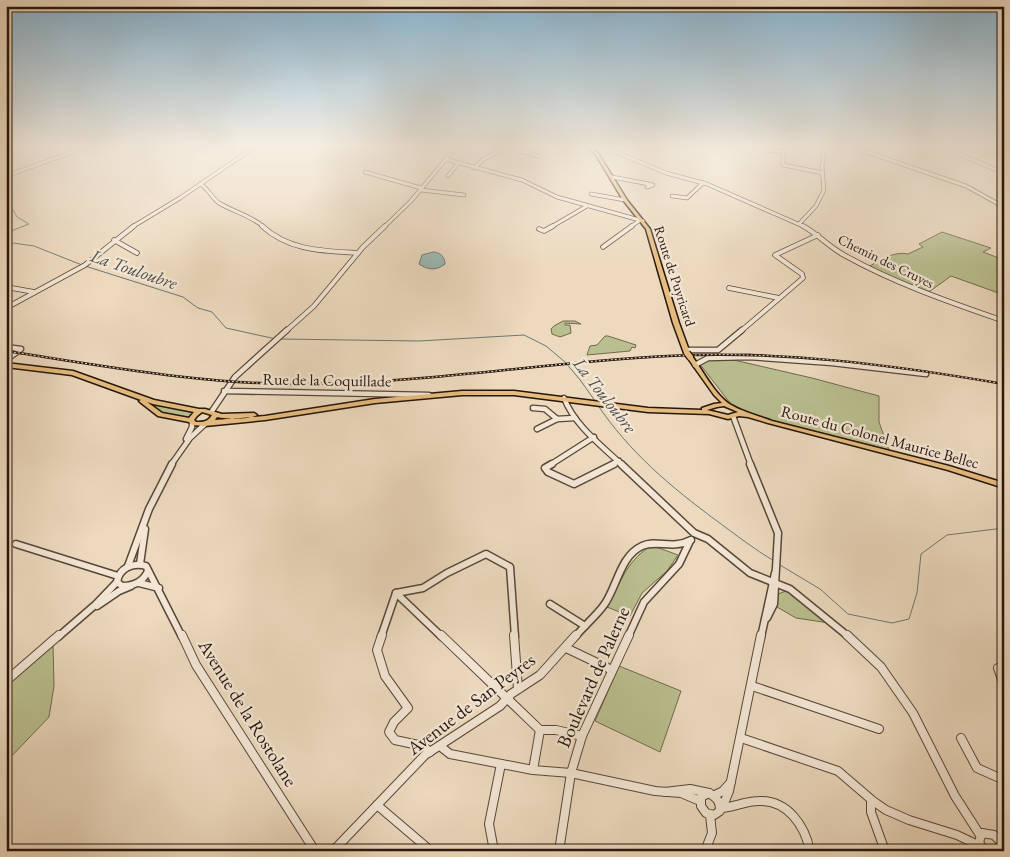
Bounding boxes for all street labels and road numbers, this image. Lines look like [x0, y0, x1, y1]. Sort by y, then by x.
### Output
street label: Route de Puyricard [650, 224, 700, 329]
street label: Chemin des Cruyes [835, 230, 937, 292]
street label: Rue de la Coquillade [263, 368, 391, 392]
street label: Route du Colonel Maurice Bellec [779, 400, 981, 474]
street label: Boulevard de Palerne [551, 603, 635, 751]
street label: Avenue de la Rostolane [192, 634, 303, 791]
street label: Avenue de San Peyres [401, 648, 540, 761]

